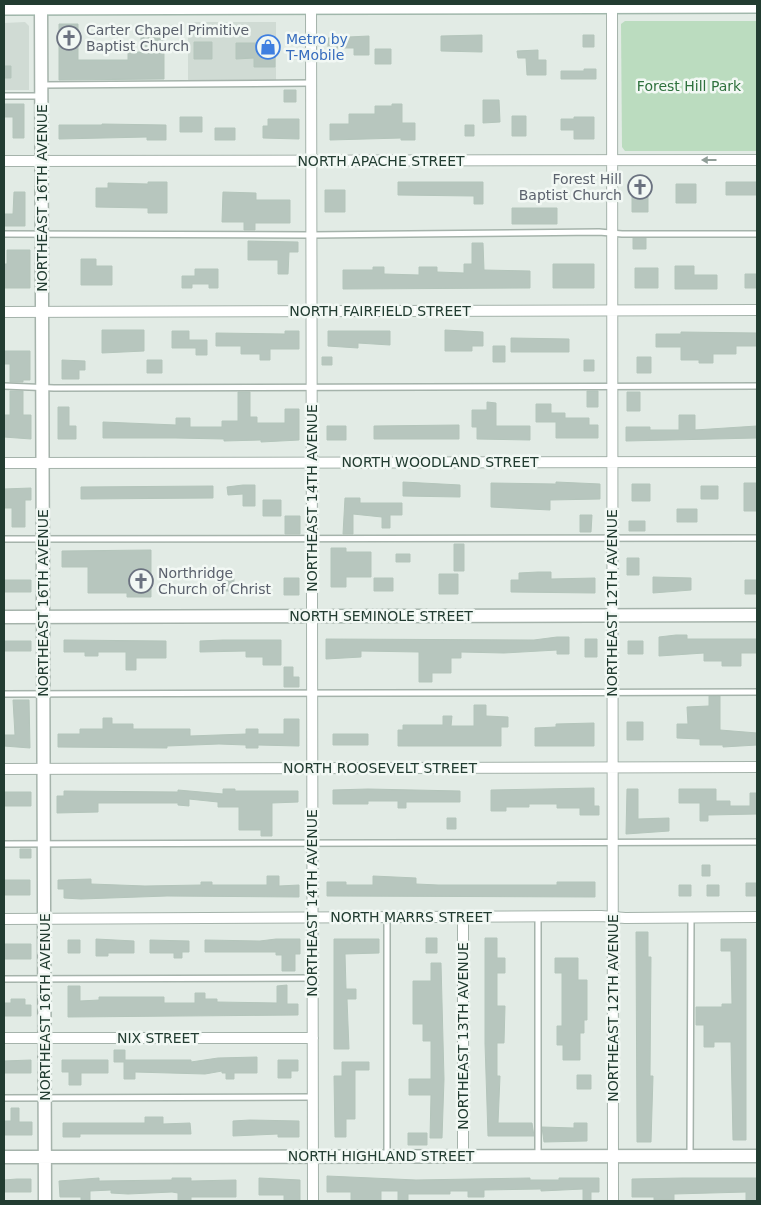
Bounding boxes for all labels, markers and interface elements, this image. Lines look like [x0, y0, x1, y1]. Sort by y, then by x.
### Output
place label: Carter Chapel Primitive Baptist Church [86, 22, 249, 54]
church icon: Carter Chapel Primitive Baptist Church [56, 25, 82, 51]
place label: Metro by T-Mobile [285, 31, 348, 63]
shop icon: Metro by T-Mobile [255, 34, 281, 60]
park label: Forest Hill Park [637, 78, 742, 94]
street label: NORTHEAST 16TH AVENUE [34, 104, 50, 292]
street label: NORTH APACHE STREET [297, 153, 465, 169]
one-way arrow [700, 156, 716, 164]
place label: Forest Hill Baptist Church [519, 171, 622, 203]
church icon: Forest Hill Baptist Church [627, 174, 653, 200]
street label: NORTH FAIRFIELD STREET [289, 303, 471, 319]
street label: NORTHEAST 14TH AVENUE [304, 404, 320, 592]
street label: NORTH WOODLAND STREET [341, 454, 539, 470]
street label: NORTHEAST 16TH AVENUE [35, 509, 51, 697]
street label: NORTHEAST 12TH AVENUE [604, 509, 620, 697]
place label: Northridge Church of Christ [158, 565, 272, 597]
church icon: Northridge Church of Christ [128, 568, 154, 594]
street label: NORTH SEMINOLE STREET [289, 608, 473, 624]
street label: NORTH ROOSEVELT STREET [283, 760, 477, 776]
street label: NORTHEAST 14TH AVENUE [304, 809, 320, 997]
street label: NORTH MARRS STREET [330, 909, 492, 925]
street label: NORTHEAST 16TH AVENUE [37, 913, 53, 1101]
street label: NORTHEAST 12TH AVENUE [605, 914, 621, 1102]
street label: NORTHEAST 13TH AVENUE [455, 942, 471, 1130]
street label: NIX STREET [117, 1030, 199, 1046]
street label: NORTH HIGHLAND STREET [288, 1148, 475, 1164]

